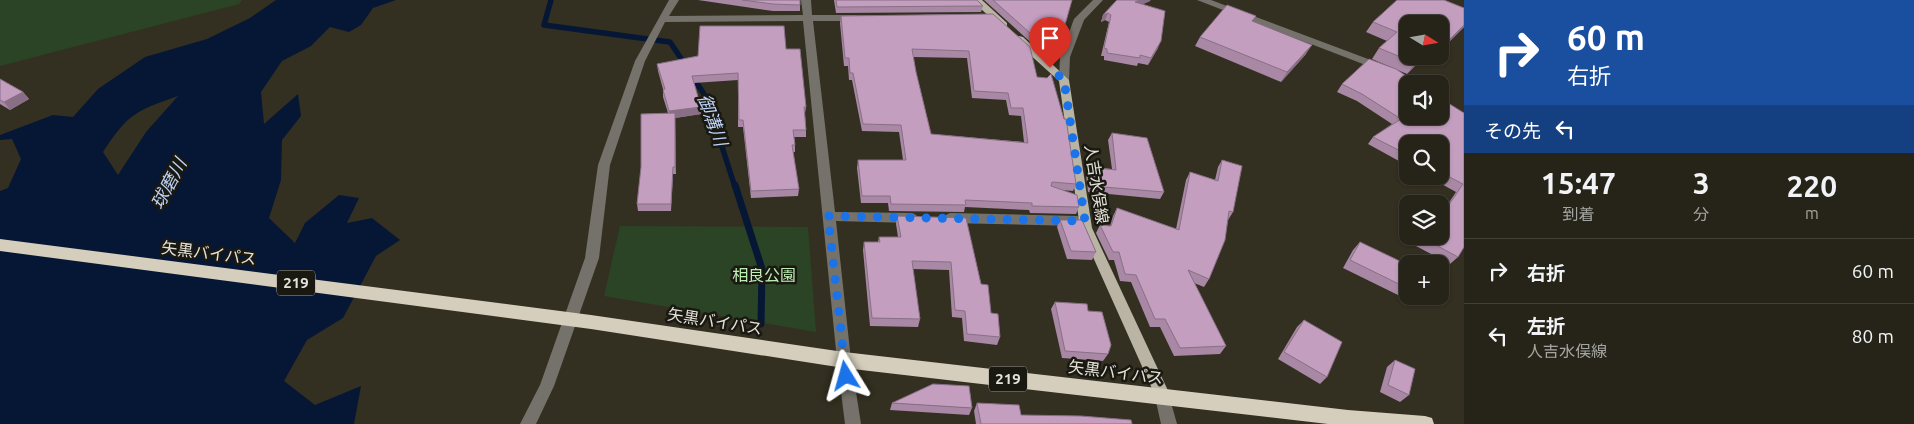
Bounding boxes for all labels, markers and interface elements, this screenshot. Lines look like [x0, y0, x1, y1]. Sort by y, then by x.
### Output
north arrow [1399, 15, 1449, 65]
map controls [1399, 15, 1449, 305]
pin [1029, 17, 1071, 68]
text: 60 m [1567, 17, 1645, 57]
icon: right [1484, 20, 1549, 85]
icon: arrive [1036, 24, 1064, 52]
text: 右折 [1567, 63, 1611, 88]
button: sound [1399, 75, 1449, 125]
water label: 御溝川 [694, 91, 732, 150]
icon: left [1551, 115, 1579, 143]
text: その先 [1484, 120, 1541, 142]
button: search [1399, 135, 1449, 185]
street label: 人吉水俣線 [1082, 143, 1112, 225]
water label: 球磨川 [147, 153, 191, 212]
text: 15:47 [1541, 166, 1616, 200]
text: 3 [1693, 166, 1710, 200]
text: 220 [1786, 169, 1837, 203]
button: layers [1399, 195, 1449, 245]
text: m [1805, 204, 1819, 222]
text: 到着 [1562, 205, 1594, 223]
text: 分 [1693, 205, 1709, 223]
street label: 矢黒バイパス [160, 238, 258, 268]
button: + [1399, 255, 1449, 305]
icon: right [1484, 257, 1512, 285]
text: 60 m [1852, 260, 1894, 282]
text: 右折 [1527, 262, 1565, 284]
park label: 相良公園 [732, 266, 796, 284]
road number: 219 [277, 270, 315, 296]
street label: 矢黒バイパス [666, 305, 764, 337]
text: 左折 [1527, 315, 1565, 337]
icon: left [1484, 322, 1512, 350]
text: 80 m [1852, 325, 1894, 347]
text: 人吉水俣線 [1527, 342, 1607, 360]
position arrow [819, 349, 871, 401]
street label: 矢黒バイパス [1067, 357, 1165, 387]
road number: 219 [989, 366, 1027, 392]

